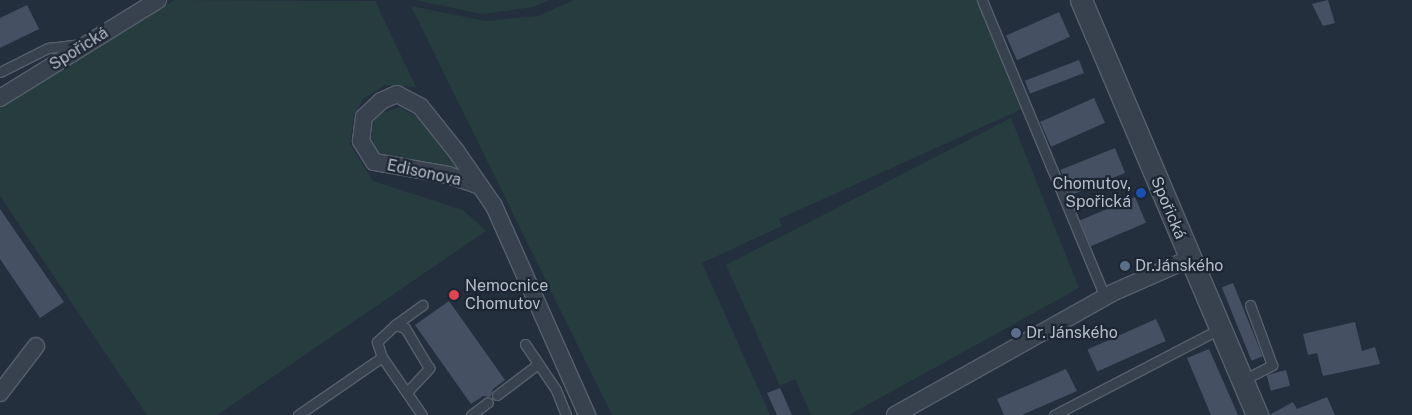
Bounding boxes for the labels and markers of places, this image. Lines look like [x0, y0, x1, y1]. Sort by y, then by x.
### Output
place label: Chomutov, Spořická [1053, 174, 1131, 212]
marker: Chomutov, Spořická [1135, 187, 1147, 199]
place label: Dr.Jánského [1135, 256, 1223, 276]
marker: Dr.Jánského [1119, 260, 1131, 272]
place label: Nemocnice Chomutov [465, 276, 548, 314]
marker: Nemocnice Chomutov [447, 288, 461, 302]
place label: Dr. Jánského [1026, 323, 1118, 343]
marker: Dr. Jánského [1010, 327, 1022, 339]

